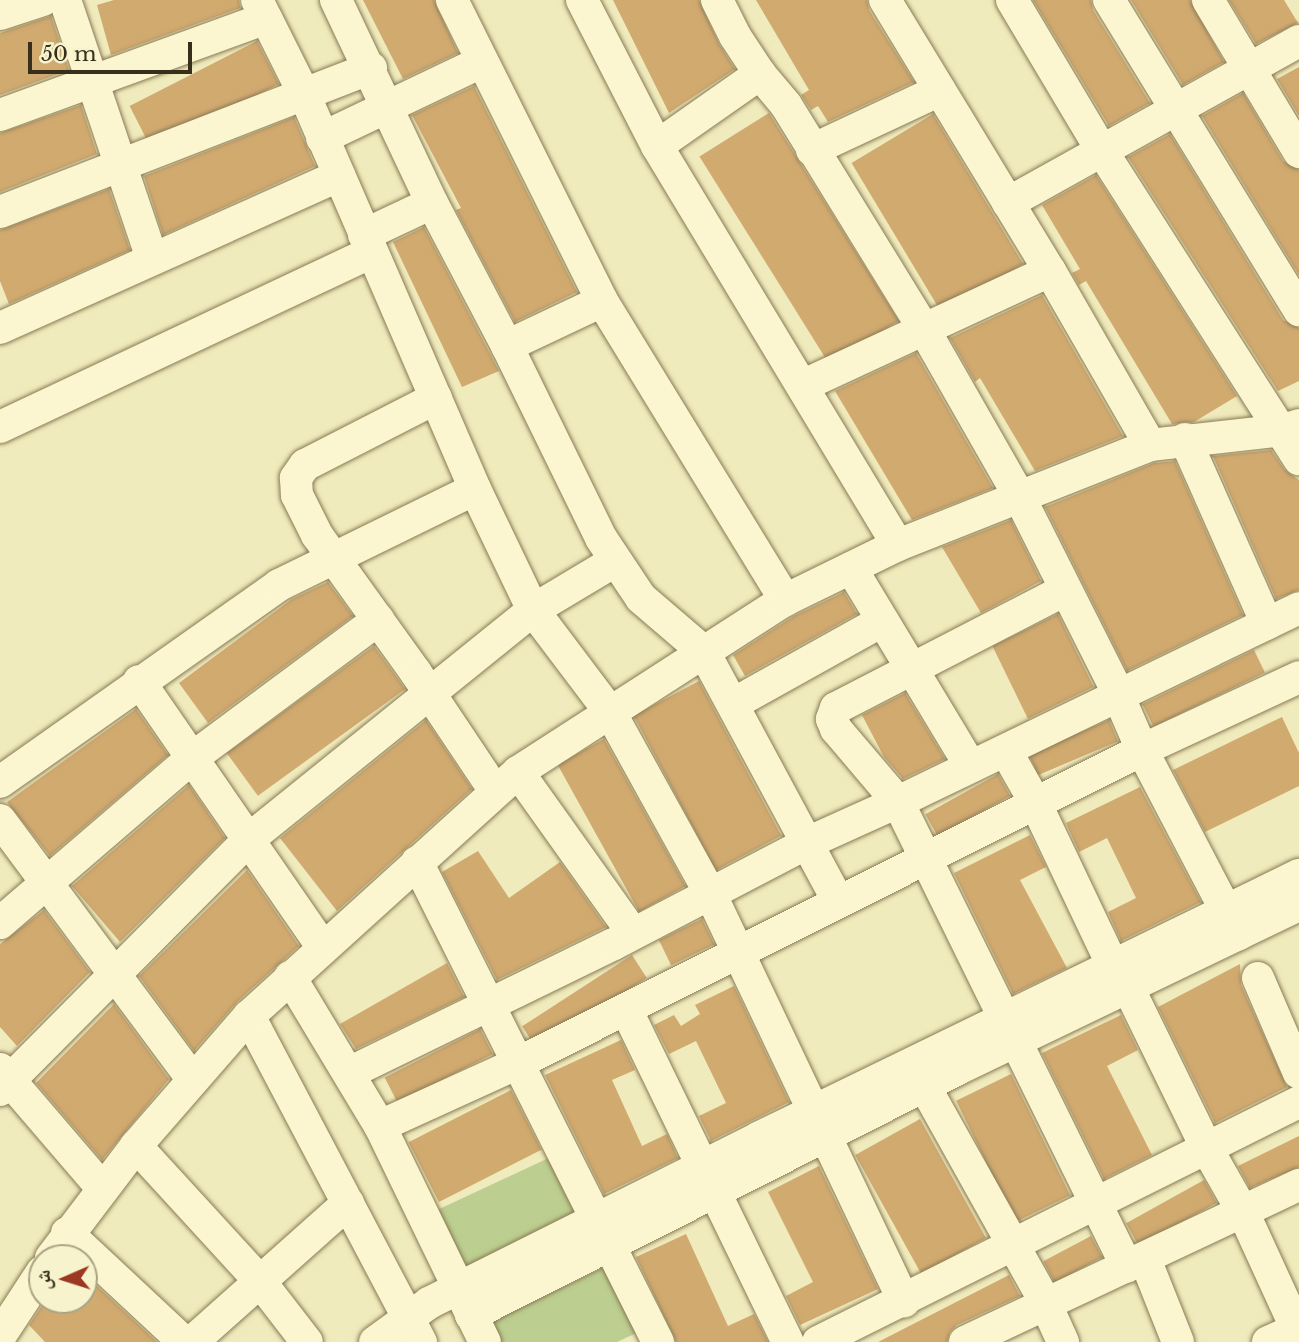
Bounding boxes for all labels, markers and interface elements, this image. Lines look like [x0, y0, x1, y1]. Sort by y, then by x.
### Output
scale bar [32, 28, 196, 72]
text: 50 m [41, 41, 96, 67]
north arrow [28, 1244, 98, 1314]
text: ش [32, 1269, 56, 1291]

